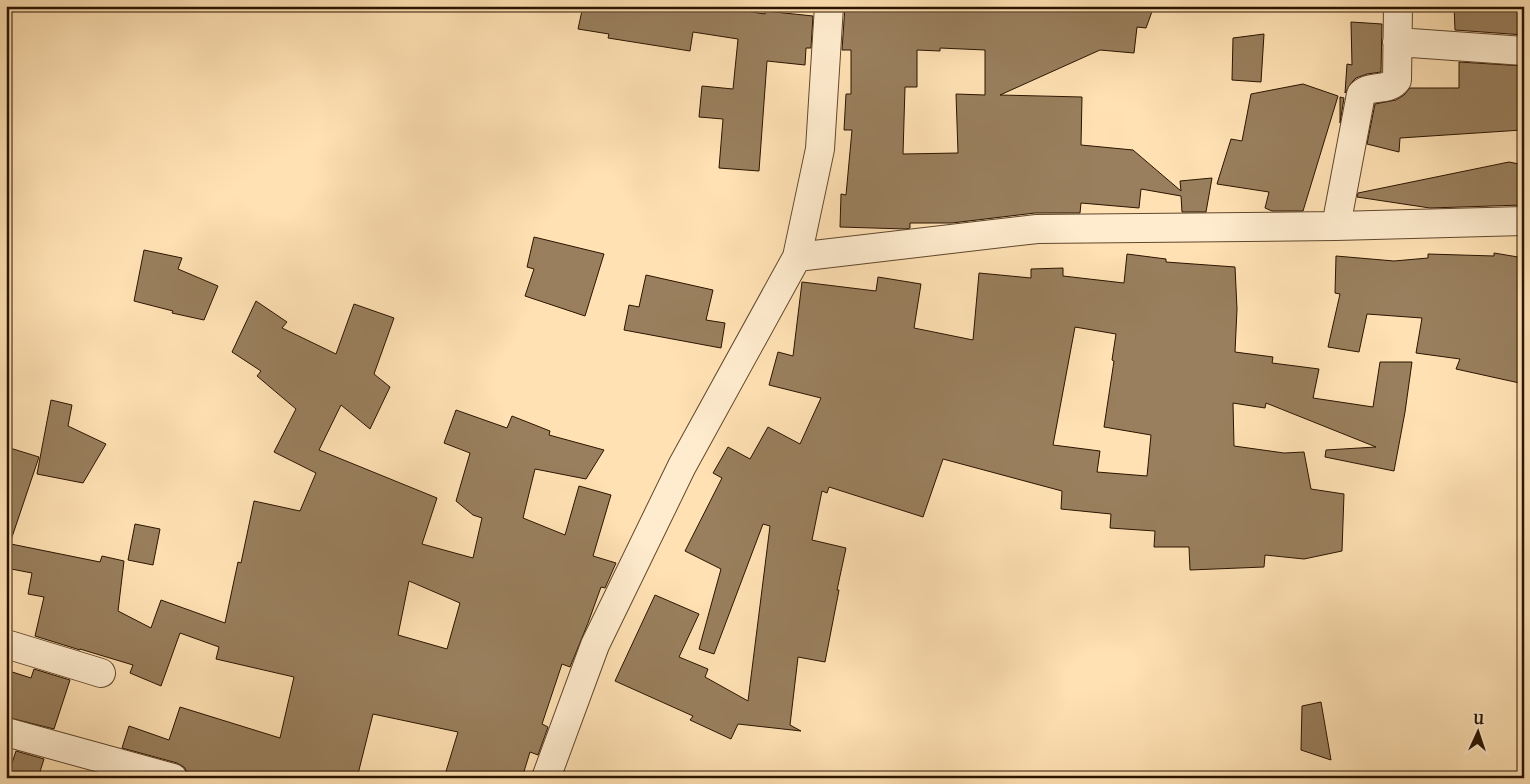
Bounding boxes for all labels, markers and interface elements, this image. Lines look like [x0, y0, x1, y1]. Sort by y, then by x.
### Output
north arrow [1452, 706, 1502, 756]
text: U [1472, 711, 1485, 728]

